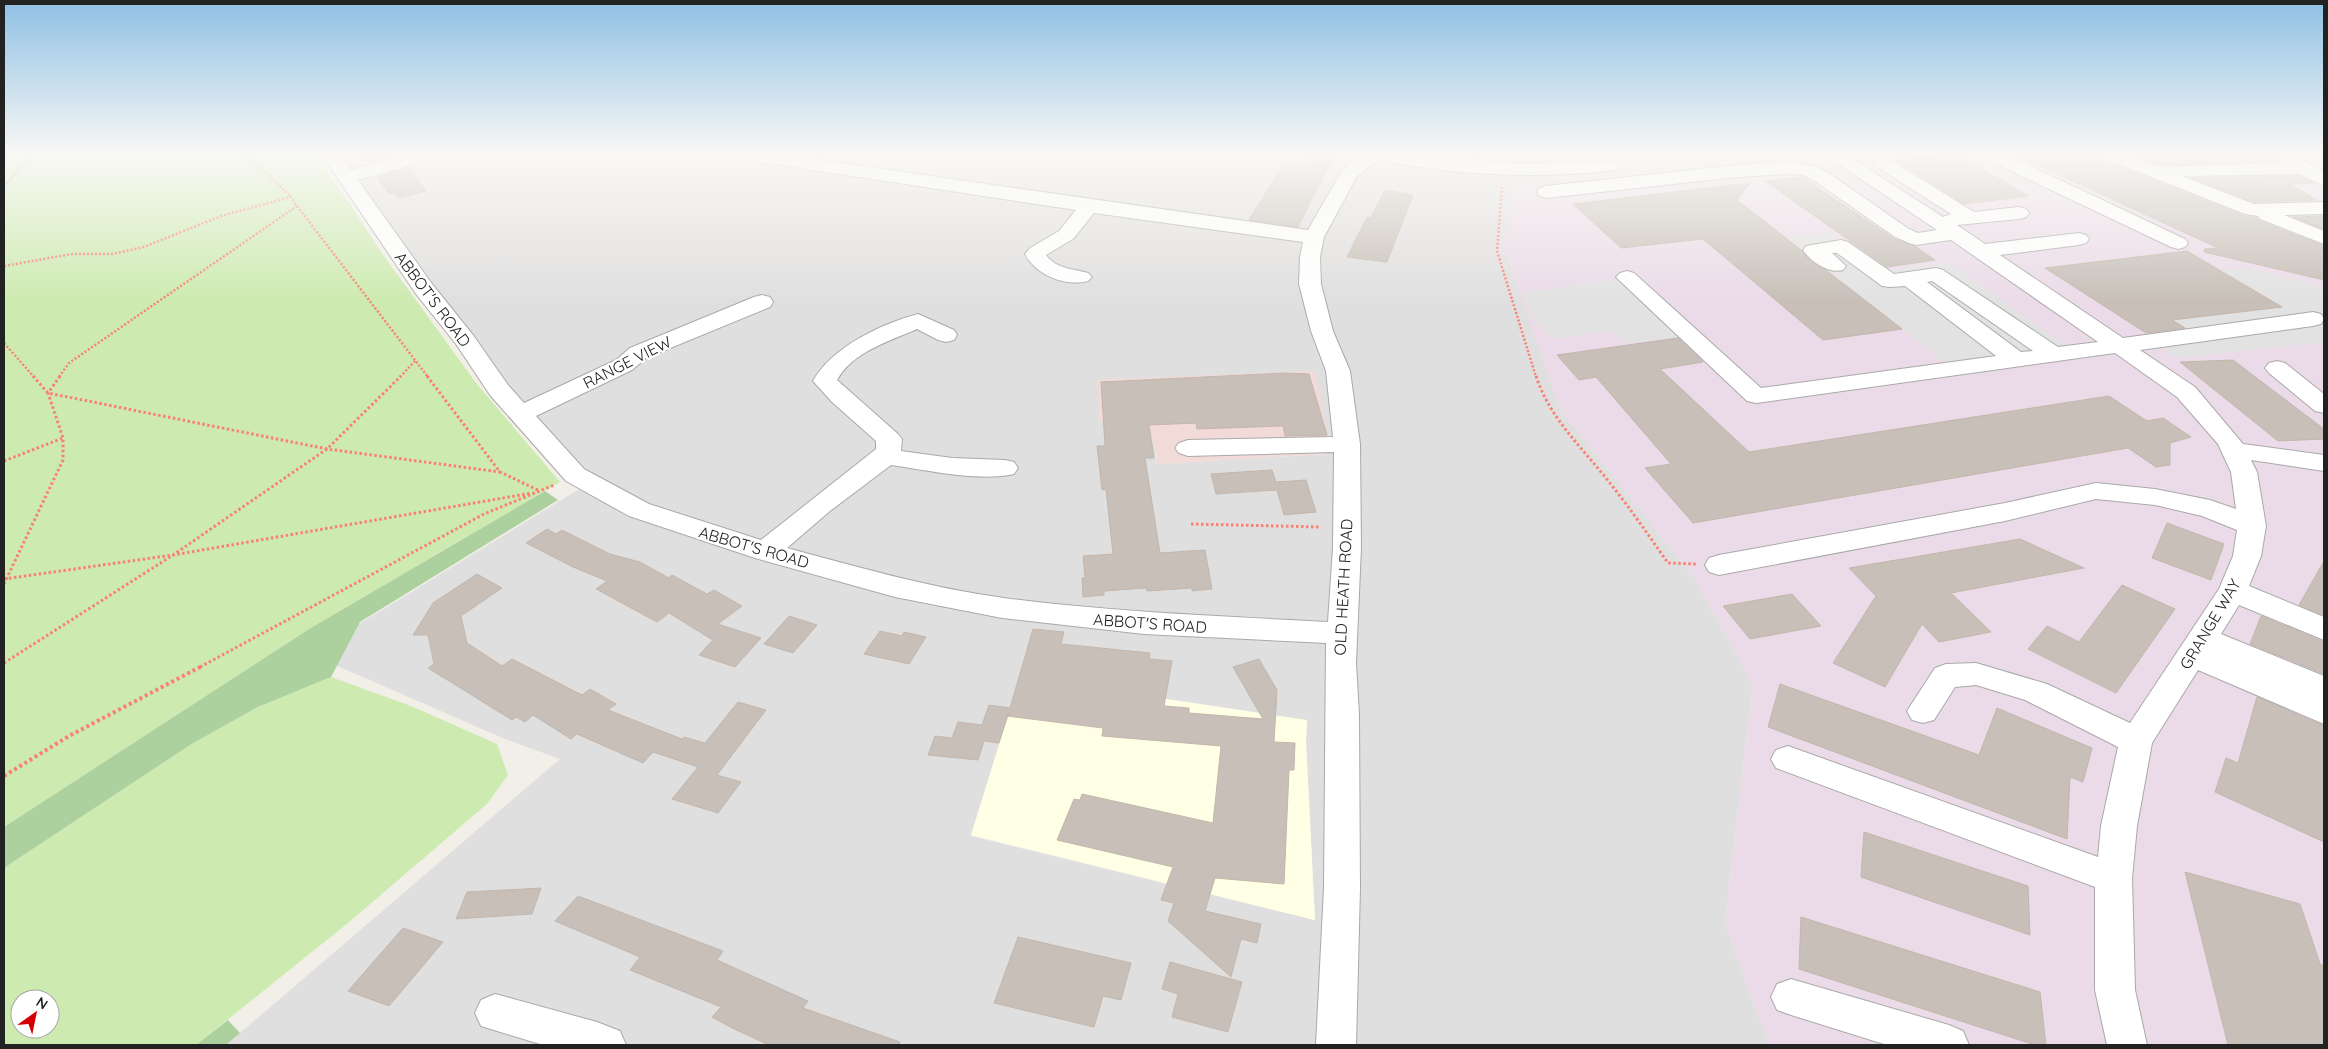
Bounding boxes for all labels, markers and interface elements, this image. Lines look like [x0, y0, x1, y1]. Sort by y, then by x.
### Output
street label: ABBOT'S ROAD [391, 248, 475, 350]
street label: RANGE VIEW [579, 331, 675, 393]
street label: OLD HEATH ROAD [1329, 518, 1357, 656]
street label: ABBOT'S ROAD [697, 522, 811, 572]
street label: GRANGE WAY [2175, 575, 2245, 673]
street label: ABBOT'S ROAD [1093, 609, 1207, 637]
north arrow [10, 989, 60, 1039]
text: N [33, 993, 51, 1013]

